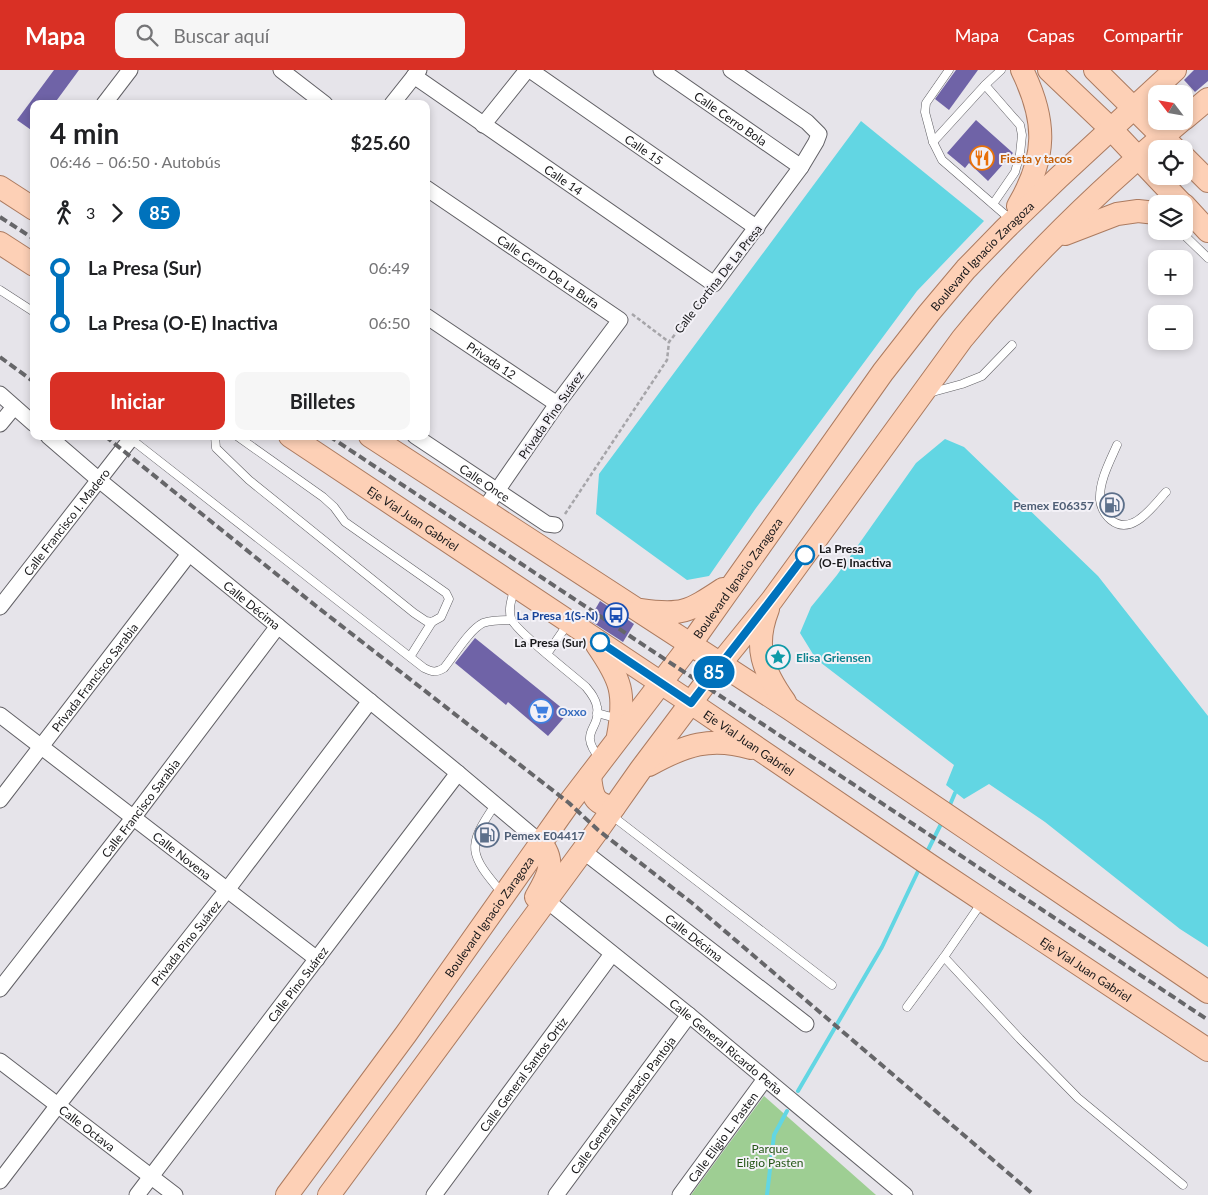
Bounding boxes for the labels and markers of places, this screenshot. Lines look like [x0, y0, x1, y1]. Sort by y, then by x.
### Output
restaurant icon: Fiesta y tacos [969, 145, 995, 171]
place label: Fiesta y tacos [1000, 151, 1072, 166]
fuel station icon: Pemex E06357 [1099, 492, 1125, 518]
place label: Pemex E06357 [1013, 498, 1094, 513]
place label: La Presa (O-E) Inactiva [819, 541, 891, 570]
marker: La Presa (O-E) Inactiva [795, 545, 815, 565]
bus stop icon: La Presa 1(S-N) [603, 602, 629, 628]
place label: La Presa 1(S-N) [517, 608, 598, 623]
marker: La Presa (Sur) [590, 632, 610, 652]
place label: La Presa (Sur) [514, 635, 586, 650]
place icon: Elisa Griensen [765, 644, 791, 670]
place label: Elisa Griensen [796, 650, 871, 665]
supermarket icon: Oxxo [528, 698, 554, 724]
place label: Oxxo [558, 704, 587, 719]
fuel station icon: Pemex E04417 [474, 822, 500, 848]
place label: Pemex E04417 [504, 828, 585, 843]

